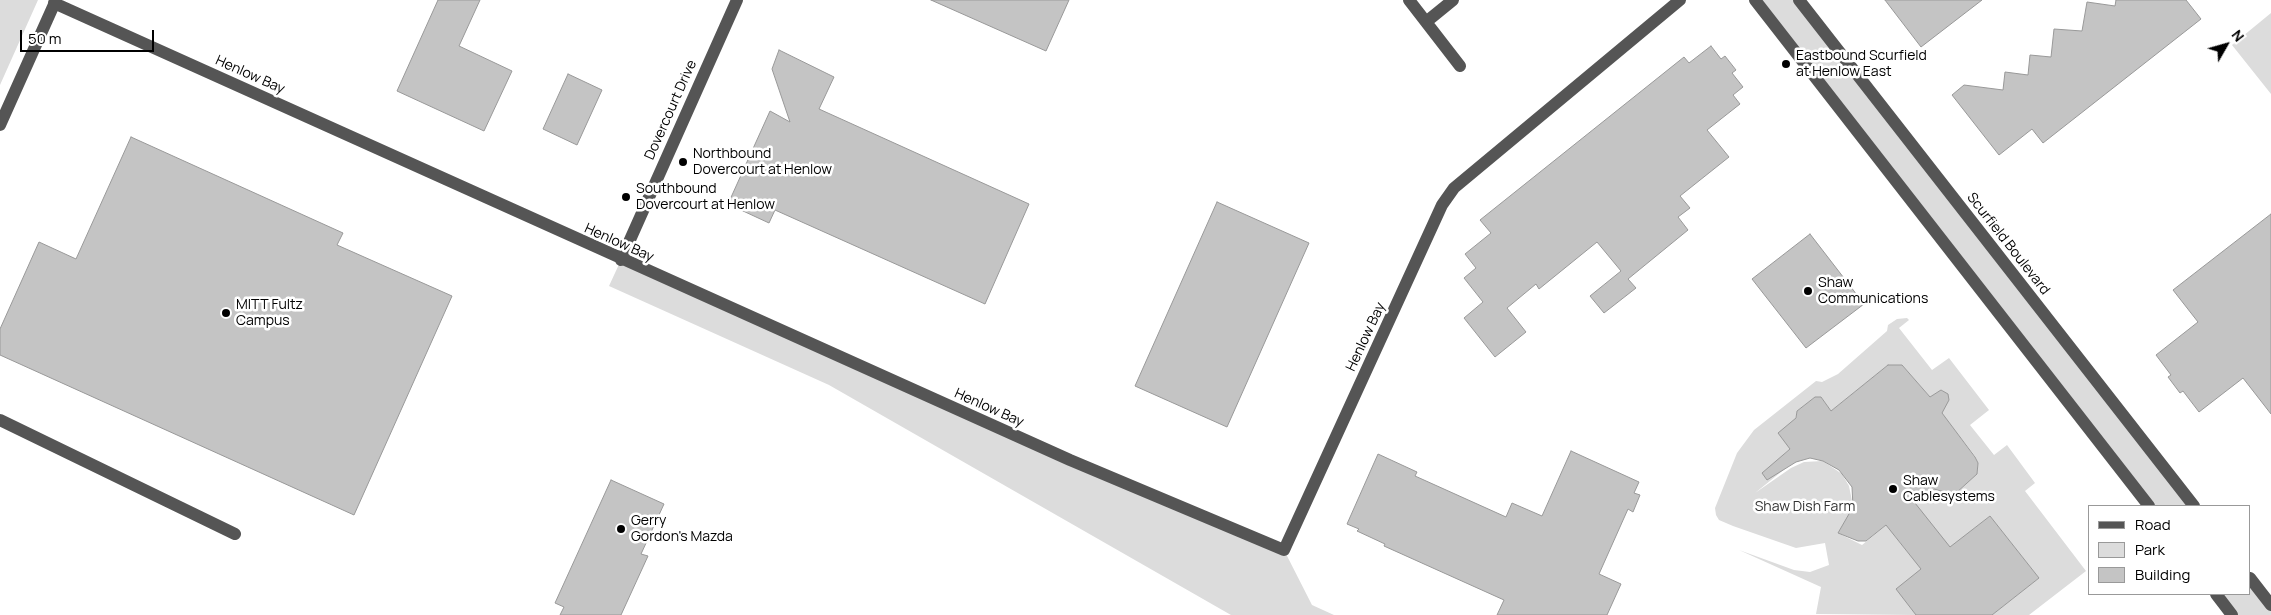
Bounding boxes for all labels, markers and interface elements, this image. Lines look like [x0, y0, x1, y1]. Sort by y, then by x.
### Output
scale bar [22, 20, 156, 52]
north arrow [2201, 20, 2251, 70]
text: N [2228, 26, 2249, 45]
text: 50 m [28, 28, 62, 49]
place label: Eastbound Scurfield at Henlow East [1796, 48, 1927, 80]
street label: Henlow Bay [213, 52, 287, 98]
street label: Dovercourt Drive [641, 57, 701, 163]
marker: Eastbound Scurfield at Henlow East [1780, 58, 1792, 70]
place label: Northbound Dovercourt at Henlow [693, 146, 832, 178]
marker: Northbound Dovercourt at Henlow [677, 156, 689, 168]
place label: Southbound Dovercourt at Henlow [636, 181, 775, 213]
street label: Scurfield Boulevard [1963, 190, 2053, 298]
marker: Southbound Dovercourt at Henlow [620, 191, 632, 203]
street label: Henlow Bay [582, 220, 656, 266]
place label: Shaw Communications [1818, 275, 1928, 308]
marker: Shaw Communications [1802, 285, 1814, 297]
place label: MITT Fultz Campus [236, 297, 303, 330]
street label: Henlow Bay [1343, 300, 1389, 374]
marker: MITT Fultz Campus [220, 307, 232, 319]
street label: Henlow Bay [952, 385, 1026, 431]
place label: Shaw Cablesystems [1903, 473, 1995, 506]
marker: Shaw Cablesystems [1887, 483, 1899, 495]
park label: Shaw Dish Farm [1755, 499, 1855, 515]
legend [2088, 505, 2251, 595]
place label: Gerry Gordon's Mazda [631, 513, 733, 546]
text: Road [2135, 514, 2171, 535]
marker: Gerry Gordon's Mazda [615, 523, 627, 535]
text: Park [2135, 539, 2165, 560]
text: Building [2135, 564, 2190, 585]

